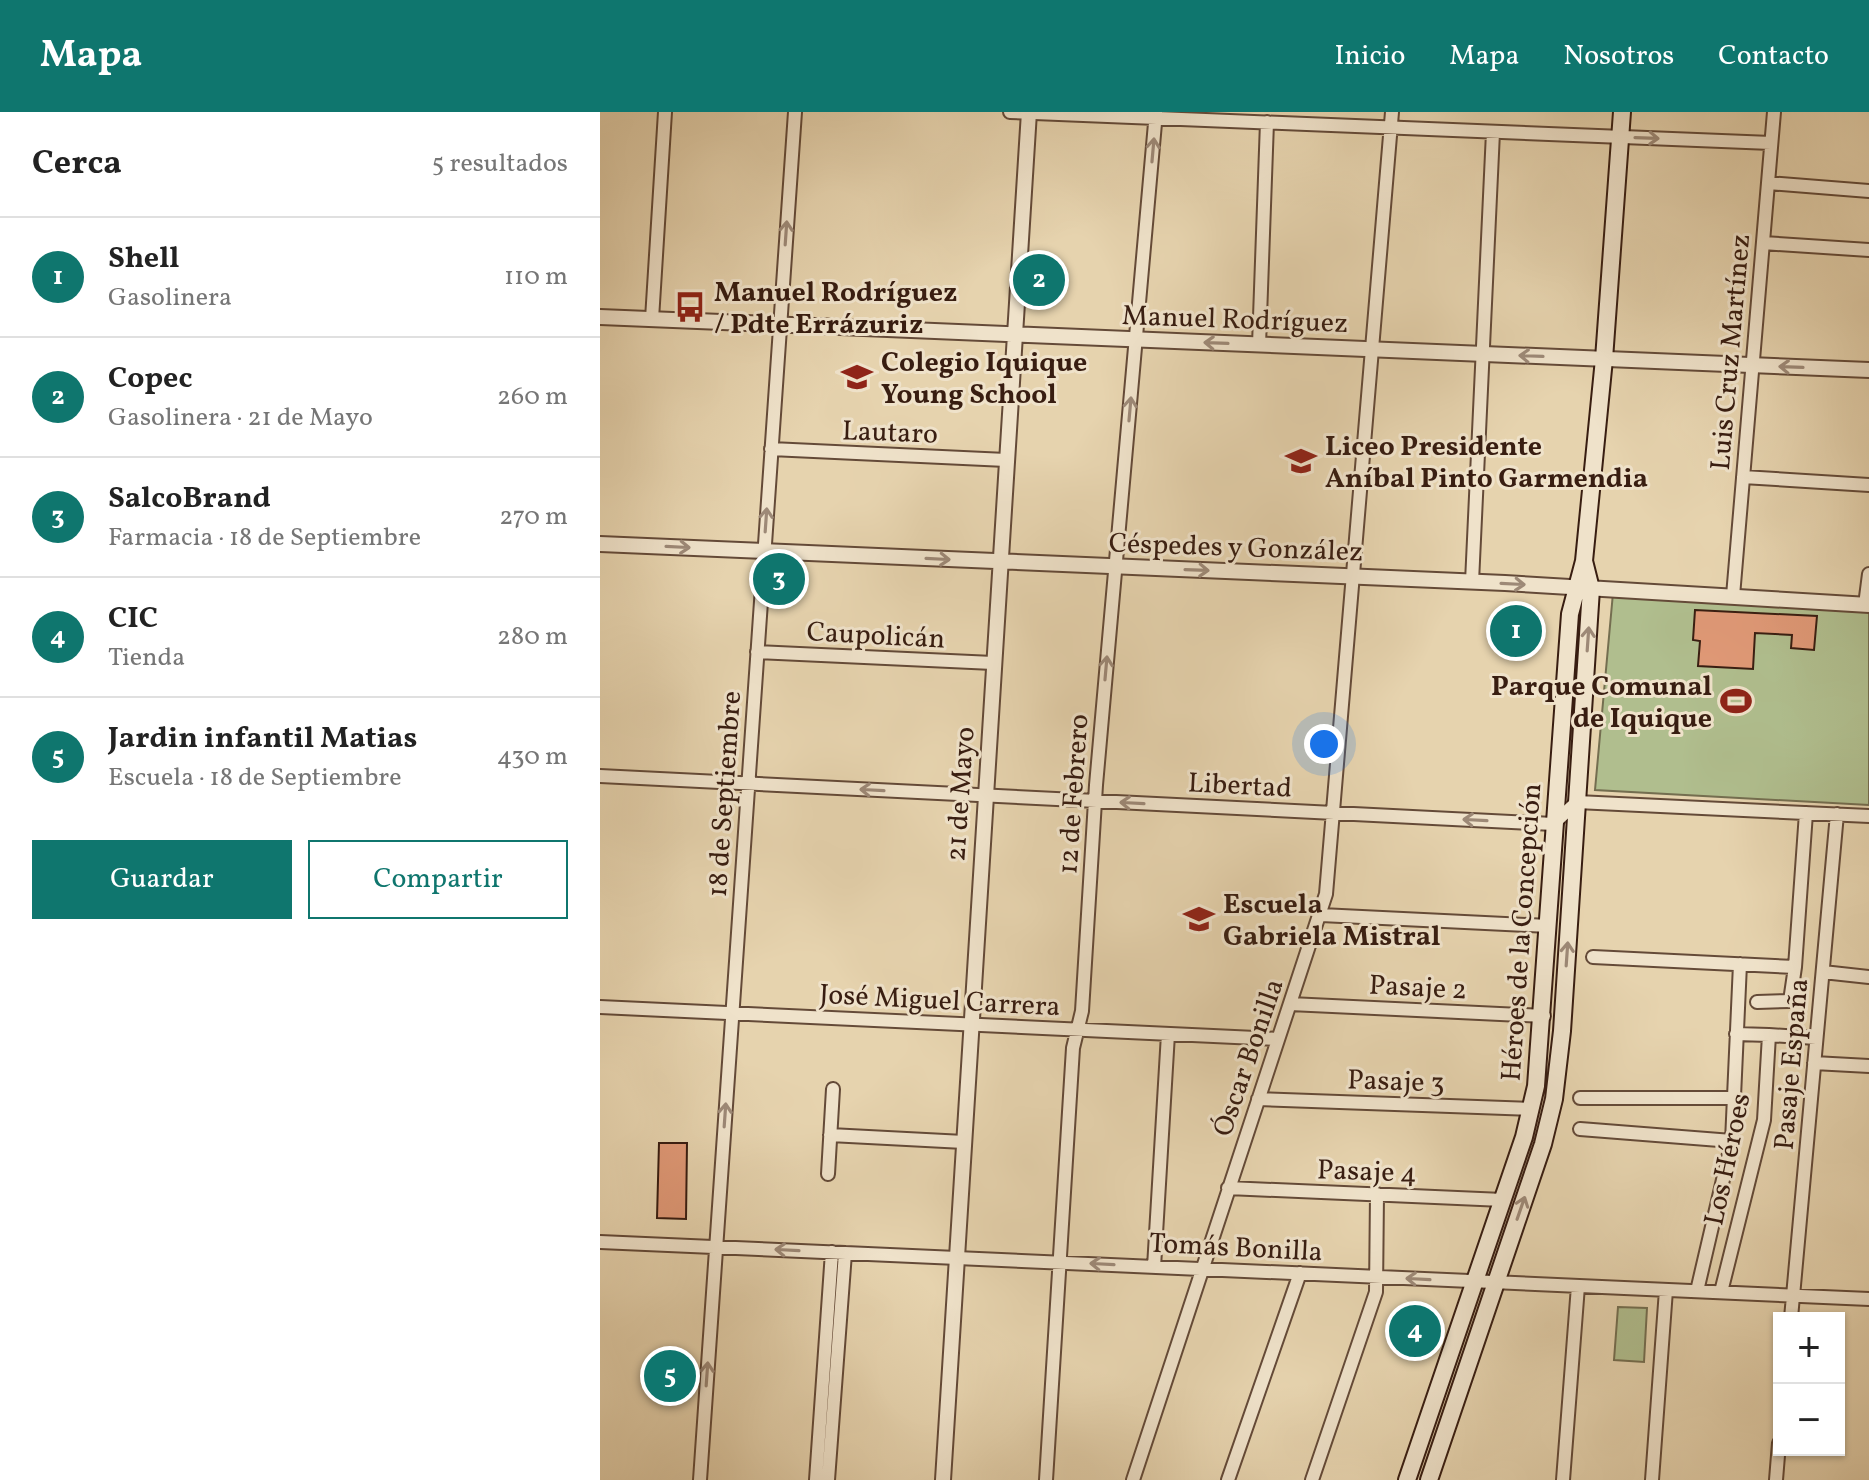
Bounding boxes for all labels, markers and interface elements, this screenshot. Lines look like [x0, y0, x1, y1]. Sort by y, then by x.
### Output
text: Mapa [40, 30, 142, 83]
text: Inicio [1334, 37, 1405, 76]
text: Mapa [1449, 37, 1519, 76]
text: Nosotros [1563, 37, 1674, 76]
text: Contacto [1718, 37, 1829, 76]
one-way arrow [1633, 130, 1660, 145]
one-way arrow [1146, 137, 1161, 164]
text: Cerca [32, 141, 122, 188]
text: 5 resultados [432, 146, 568, 182]
one-way arrow [779, 220, 794, 247]
street label: Luis Cruz Martínez [1702, 233, 1761, 472]
text: Shell [108, 238, 180, 280]
pin: 2 [1013, 250, 1065, 310]
text: 1 [53, 259, 63, 295]
text: 110 m [504, 259, 568, 295]
place label: Manuel Rodríguez / Pdte Errázuriz [714, 274, 957, 345]
text: Gasolinera [108, 280, 232, 316]
bus stop icon: Manuel Rodríguez / Pdte Errázuriz [673, 290, 707, 324]
street label: Manuel Rodríguez [1121, 297, 1349, 344]
one-way arrow [1203, 335, 1230, 350]
place label: Colegio Iquique Young School [881, 344, 1087, 415]
one-way arrow [1518, 349, 1545, 364]
text: Copec [108, 358, 192, 400]
school or university icon: Colegio Iquique Young School [840, 360, 874, 394]
one-way arrow [1778, 360, 1805, 375]
text: 2 [51, 379, 65, 415]
text: 260 m [497, 379, 568, 415]
one-way arrow [1122, 396, 1137, 423]
text: Gasolinera · 21 de Mayo [108, 400, 373, 436]
street label: Lautaro [841, 412, 938, 455]
place label: Liceo Presidente Aníbal Pinto Garmendia [1325, 428, 1648, 499]
school or university icon: Liceo Presidente Aníbal Pinto Garmendia [1284, 444, 1318, 478]
text: SalcoBrand [108, 478, 271, 520]
text: 3 [51, 499, 65, 535]
text: 270 m [499, 499, 568, 535]
one-way arrow [759, 507, 774, 534]
text: Farmacia · 18 de Septiembre [108, 520, 421, 556]
street label: Céspedes y González [1108, 525, 1364, 572]
one-way arrow [664, 540, 691, 555]
pin: 3 [753, 549, 805, 609]
one-way arrow [924, 551, 951, 566]
one-way arrow [1183, 563, 1210, 578]
one-way arrow [1499, 577, 1526, 592]
text: CIC [108, 598, 158, 640]
pin: 1 [1490, 601, 1542, 661]
street label: Caupolicán [806, 613, 946, 660]
text: 4 [50, 619, 66, 655]
text: 280 m [497, 619, 568, 655]
one-way arrow [1581, 626, 1596, 653]
text: Tienda [108, 640, 185, 676]
one-way arrow [1099, 655, 1114, 682]
place label: Parque Comunal de Iquique [1491, 668, 1712, 739]
sports icon: Parque Comunal de Iquique [1719, 684, 1753, 718]
street label: 18 de Septiembre [699, 690, 752, 899]
street label: 12 de Febrero [1049, 713, 1100, 876]
text: Jardin infantil Matias [108, 718, 417, 760]
your location [1304, 724, 1344, 764]
street label: 21 de Mayo [937, 725, 986, 863]
text: 5 [52, 739, 64, 775]
text: 430 m [497, 739, 568, 775]
text: Escuela · 18 de Septiembre [108, 760, 402, 796]
street label: Libertad [1187, 764, 1293, 809]
one-way arrow [859, 782, 886, 797]
street label: Héroes de la Concepción [1493, 782, 1552, 1083]
one-way arrow [1119, 795, 1146, 810]
one-way arrow [1462, 812, 1489, 827]
button: Guardar [32, 840, 292, 919]
button: Compartir [308, 840, 568, 919]
place label: Escuela Gabriela Mistral [1223, 886, 1441, 957]
school or university icon: Escuela Gabriela Mistral [1182, 902, 1216, 936]
one-way arrow [1560, 941, 1575, 968]
street label: Pasaje 2 [1368, 966, 1468, 1011]
street label: Óscar Bonilla [1204, 974, 1295, 1142]
street label: José Miguel Carrera [818, 976, 1061, 1027]
street label: Pasaje España [1766, 977, 1819, 1152]
street label: Pasaje 3 [1347, 1061, 1445, 1104]
street label: Los Héroes [1695, 1090, 1761, 1229]
one-way arrow [718, 1102, 733, 1129]
street label: Pasaje 4 [1316, 1151, 1417, 1194]
one-way arrow [1515, 1196, 1530, 1221]
street label: Tomás Bonilla [1148, 1224, 1324, 1273]
one-way arrow [774, 1242, 801, 1257]
one-way arrow [1089, 1257, 1116, 1272]
one-way arrow [1405, 1271, 1432, 1286]
pin: 4 [1389, 1301, 1441, 1361]
map controls [1773, 1312, 1845, 1456]
button: + [1773, 1312, 1845, 1384]
pin: 5 [644, 1346, 696, 1406]
one-way arrow [700, 1361, 715, 1388]
button: − [1773, 1384, 1845, 1456]

